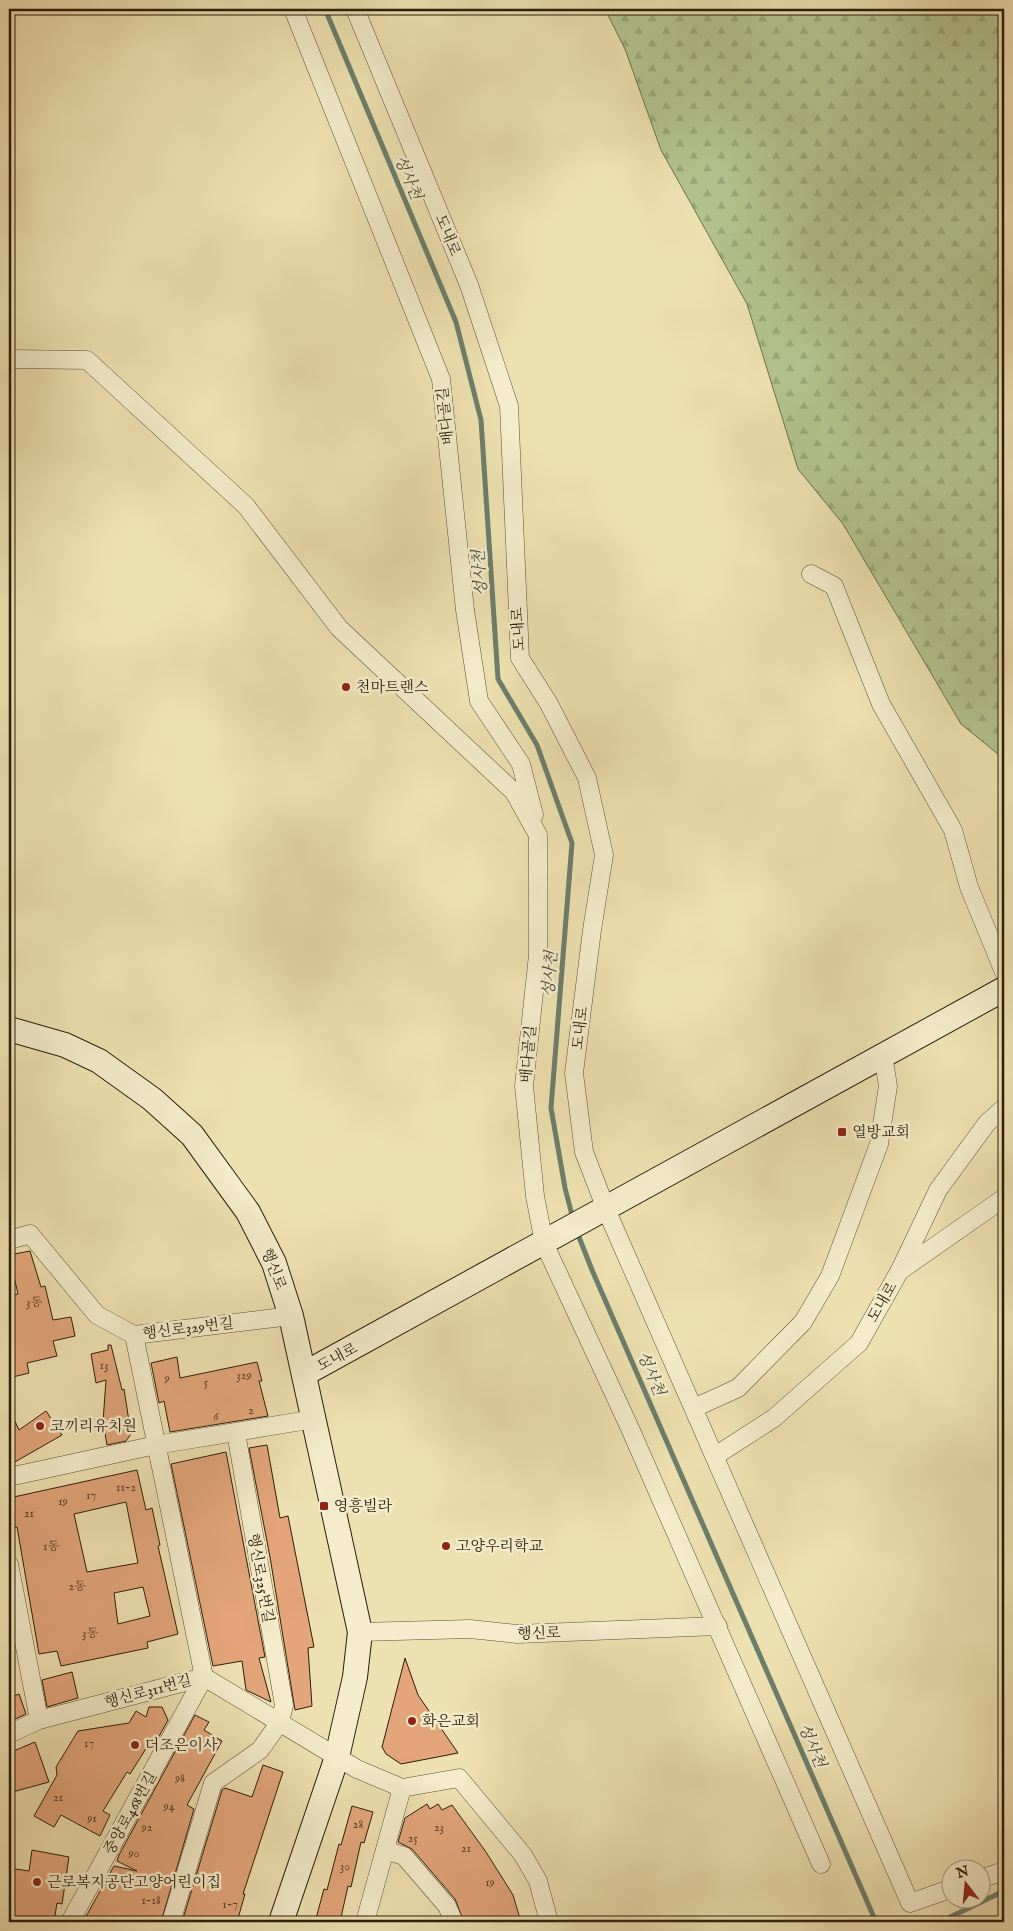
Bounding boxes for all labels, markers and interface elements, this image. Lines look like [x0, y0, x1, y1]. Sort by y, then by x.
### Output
water label: 성사천 [389, 153, 426, 204]
street label: 도내로 [431, 211, 465, 259]
street label: 배다골길 [433, 386, 458, 446]
water label: 성사천 [469, 547, 493, 597]
street label: 도내로 [508, 606, 529, 651]
place label: 천마트랜스 [356, 678, 429, 697]
marker: 천마트랜스 [340, 681, 352, 693]
water label: 성사천 [539, 949, 563, 998]
street label: 도내로 [568, 1005, 593, 1051]
street label: 배다골길 [517, 1024, 540, 1084]
place label: 열방교회 [852, 1123, 910, 1142]
marker: 열방교회 [836, 1126, 848, 1138]
street label: 행신로 [257, 1245, 290, 1293]
street label: 도내로 [863, 1278, 902, 1326]
house number: 3동 [26, 1295, 42, 1310]
street label: 행신로329번길 [141, 1313, 235, 1344]
street label: 도내로 [314, 1339, 361, 1376]
water label: 성사천 [632, 1349, 669, 1400]
house number: 13 [100, 1358, 108, 1373]
house number: 329 [236, 1368, 252, 1383]
house number: 9 [163, 1371, 170, 1386]
house number: 5 [204, 1375, 209, 1390]
house number: 2 [248, 1403, 254, 1418]
house number: 6 [213, 1409, 219, 1424]
place label: 코끼리유치원 [50, 1417, 137, 1436]
marker: 코끼리유치원 [34, 1420, 46, 1432]
house number: 11-2 [116, 1480, 136, 1495]
house number: 17 [86, 1488, 96, 1503]
house number: 19 [58, 1494, 68, 1509]
place label: 영흥빌라 [334, 1497, 392, 1516]
marker: 영흥빌라 [318, 1500, 330, 1512]
house number: 21 [24, 1506, 34, 1521]
street label: 행신로325번길 [243, 1532, 278, 1624]
place label: 고양우리학교 [456, 1537, 543, 1556]
house number: 1동 [43, 1539, 59, 1554]
marker: 고양우리학교 [440, 1540, 452, 1552]
house number: 2동 [68, 1579, 86, 1594]
street label: 행신로 [517, 1624, 561, 1643]
house number: 3동 [82, 1626, 98, 1641]
street label: 행신로311번길 [103, 1671, 194, 1712]
place label: 화은교회 [422, 1712, 480, 1731]
marker: 화은교회 [406, 1715, 418, 1727]
water label: 성사천 [793, 1721, 830, 1772]
house number: 17 [84, 1736, 94, 1751]
place label: 더조은이사 [145, 1736, 218, 1755]
marker: 더조은이사 [129, 1739, 141, 1751]
street label: 중앙로468번길 [100, 1768, 161, 1858]
house number: 98 [174, 1771, 185, 1786]
house number: 21 [53, 1790, 63, 1805]
house number: 94 [162, 1799, 175, 1814]
house number: 91 [86, 1811, 97, 1826]
house number: 28 [353, 1817, 363, 1832]
house number: 92 [141, 1820, 153, 1835]
house number: 23 [434, 1820, 444, 1835]
house number: 25 [408, 1831, 419, 1846]
house number: 21 [461, 1841, 471, 1856]
house number: 90 [127, 1846, 140, 1861]
north arrow [940, 1858, 990, 1908]
house number: 30 [340, 1859, 350, 1874]
text: N [953, 1862, 971, 1883]
place label: 근로복지공단고양어린이집 [47, 1873, 221, 1892]
house number: 19 [485, 1875, 495, 1890]
marker: 근로복지공단고양어린이집 [31, 1876, 43, 1888]
house number: 1-18 [141, 1893, 161, 1908]
house number: 1-7 [222, 1897, 238, 1912]

